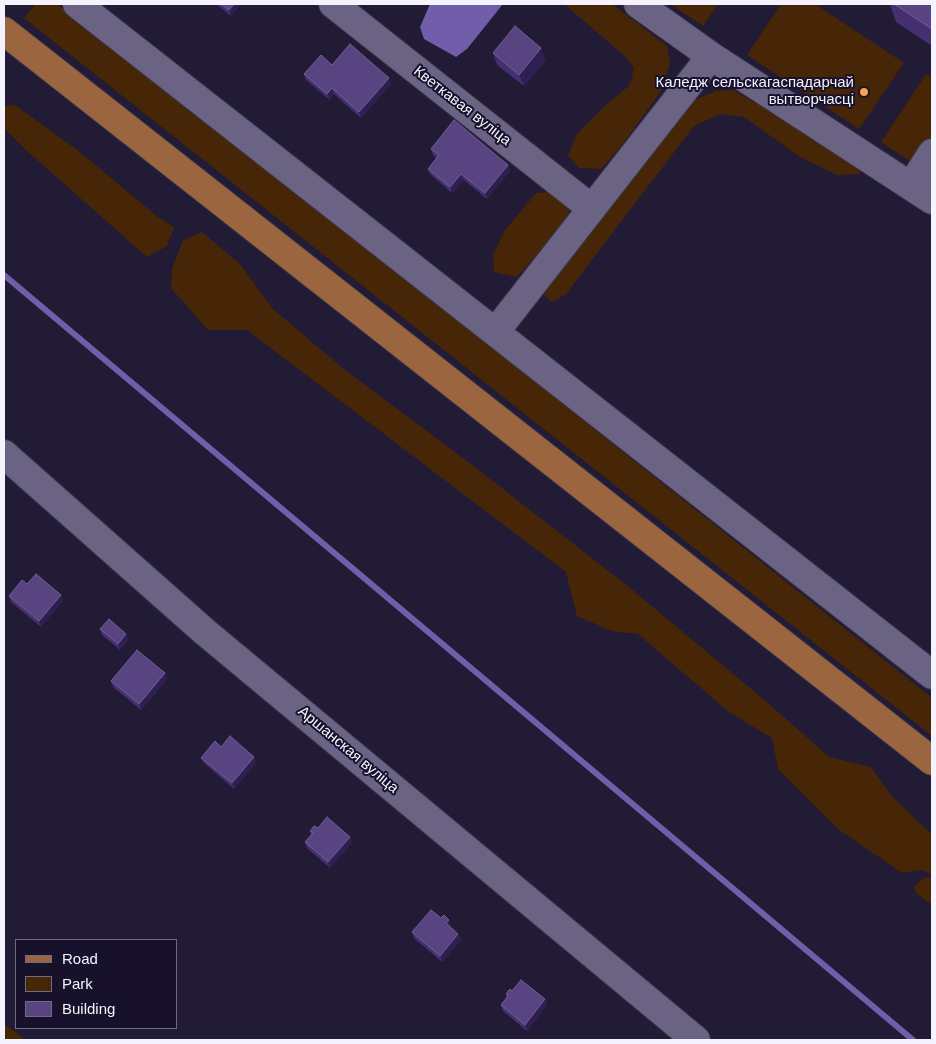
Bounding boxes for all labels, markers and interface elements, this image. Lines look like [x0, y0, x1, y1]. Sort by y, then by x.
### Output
street label: Кветкавая вуліца [410, 62, 514, 150]
place label: Каледж сельскагаспадарчай вытворчасці [655, 74, 854, 109]
marker: Каледж сельскагаспадарчай вытворчасці [858, 86, 870, 98]
street label: Аршанская вуліца [294, 703, 402, 797]
legend [15, 939, 178, 1029]
text: Road [62, 950, 98, 967]
text: Park [62, 975, 93, 992]
text: Building [62, 1000, 115, 1017]

